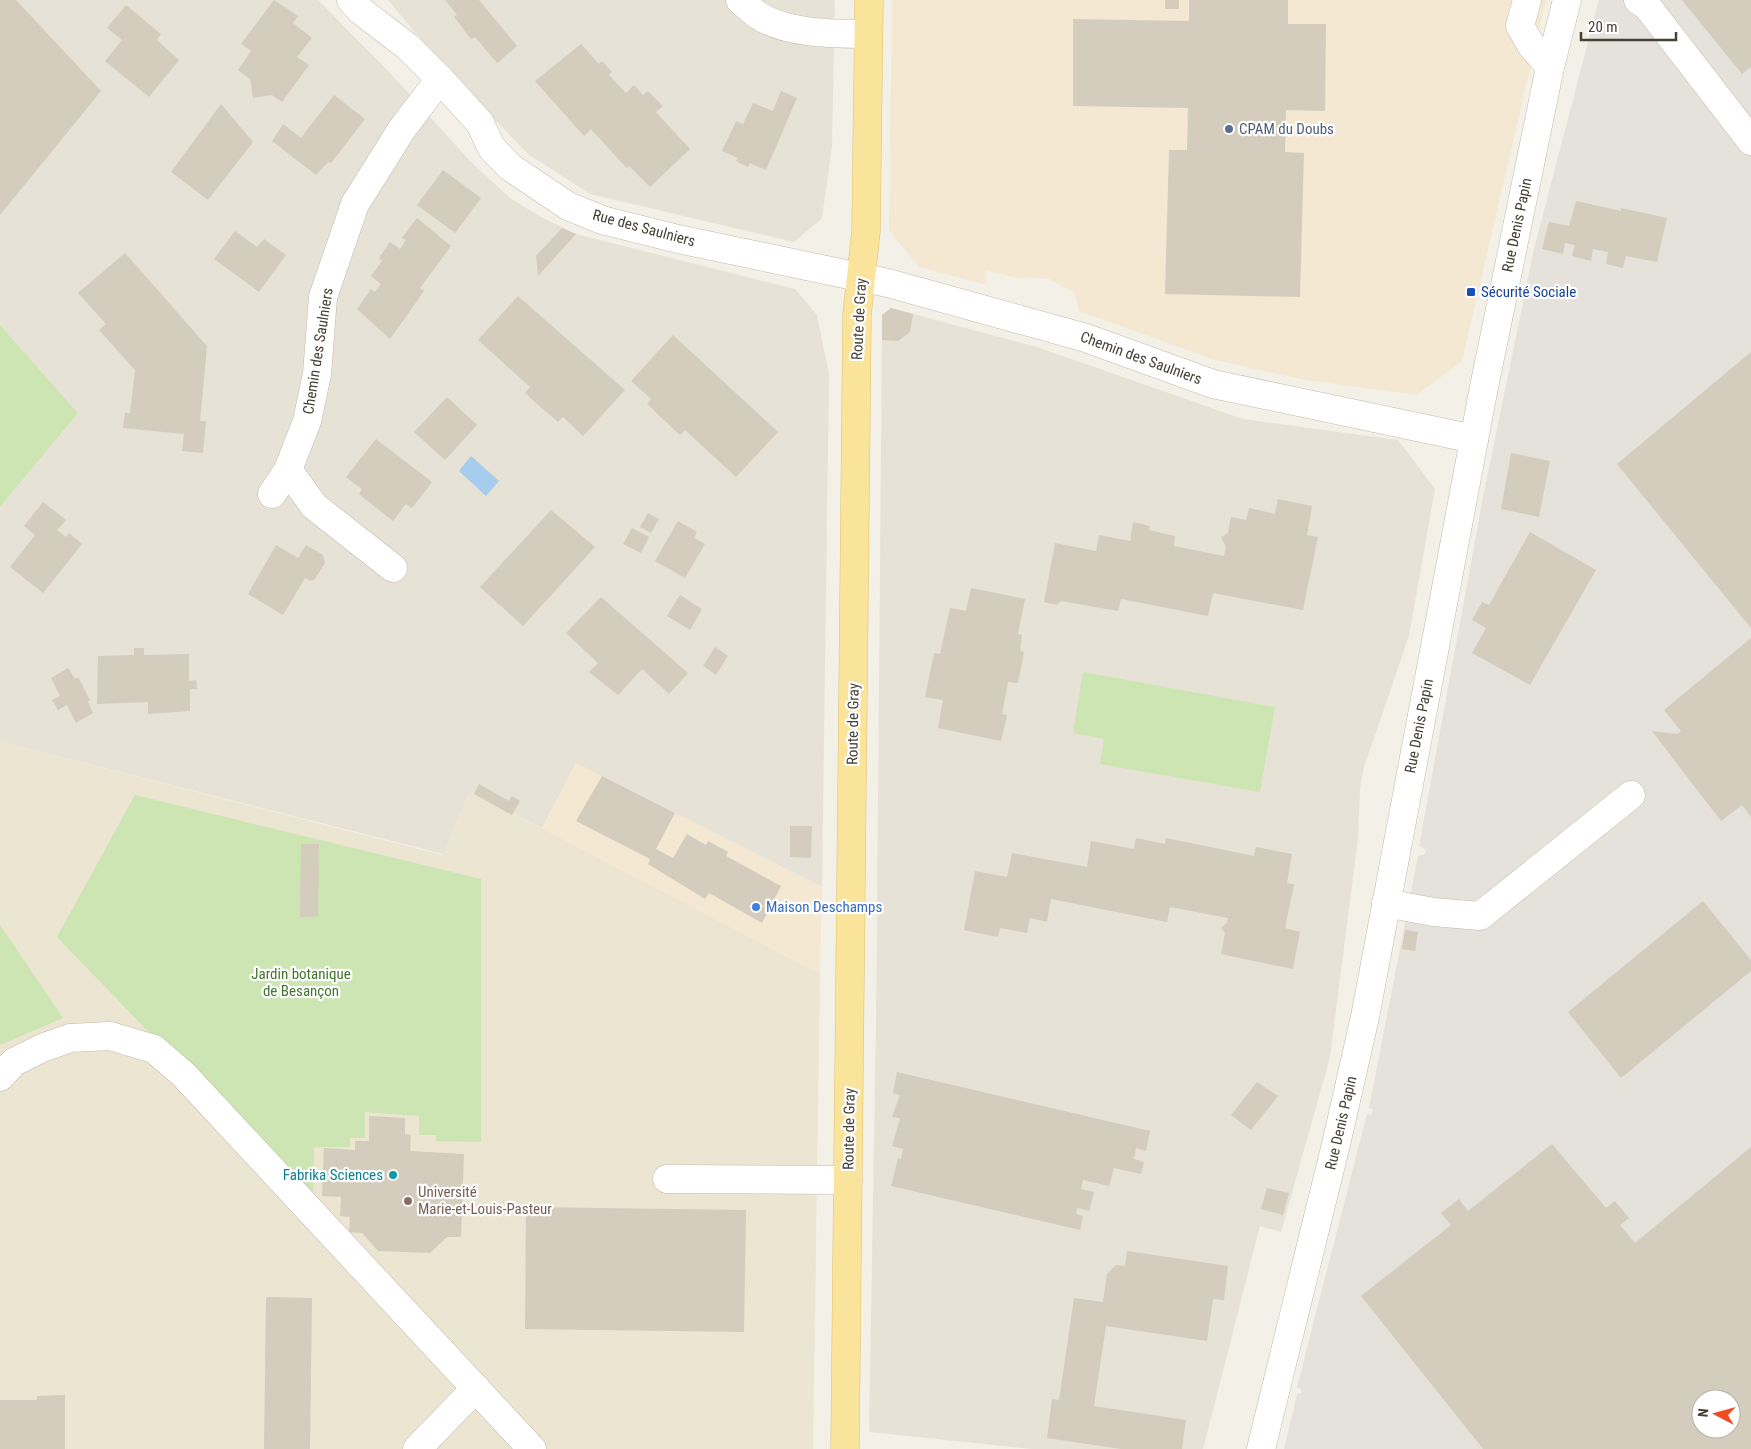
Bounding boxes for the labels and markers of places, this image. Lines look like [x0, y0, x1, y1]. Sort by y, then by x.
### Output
place label: CPAM du Doubs [1239, 120, 1334, 138]
marker: CPAM du Doubs [1223, 123, 1235, 135]
place label: Sécurité Sociale [1481, 283, 1576, 301]
marker: Sécurité Sociale [1465, 286, 1477, 298]
place label: Maison Deschamps [766, 898, 883, 916]
marker: Maison Deschamps [750, 901, 762, 913]
place label: Fabrika Sciences [283, 1166, 383, 1184]
marker: Fabrika Sciences [387, 1169, 399, 1181]
place label: Université Marie-et-Louis-Pasteur [418, 1183, 552, 1218]
marker: Université Marie-et-Louis-Pasteur [402, 1195, 414, 1207]

